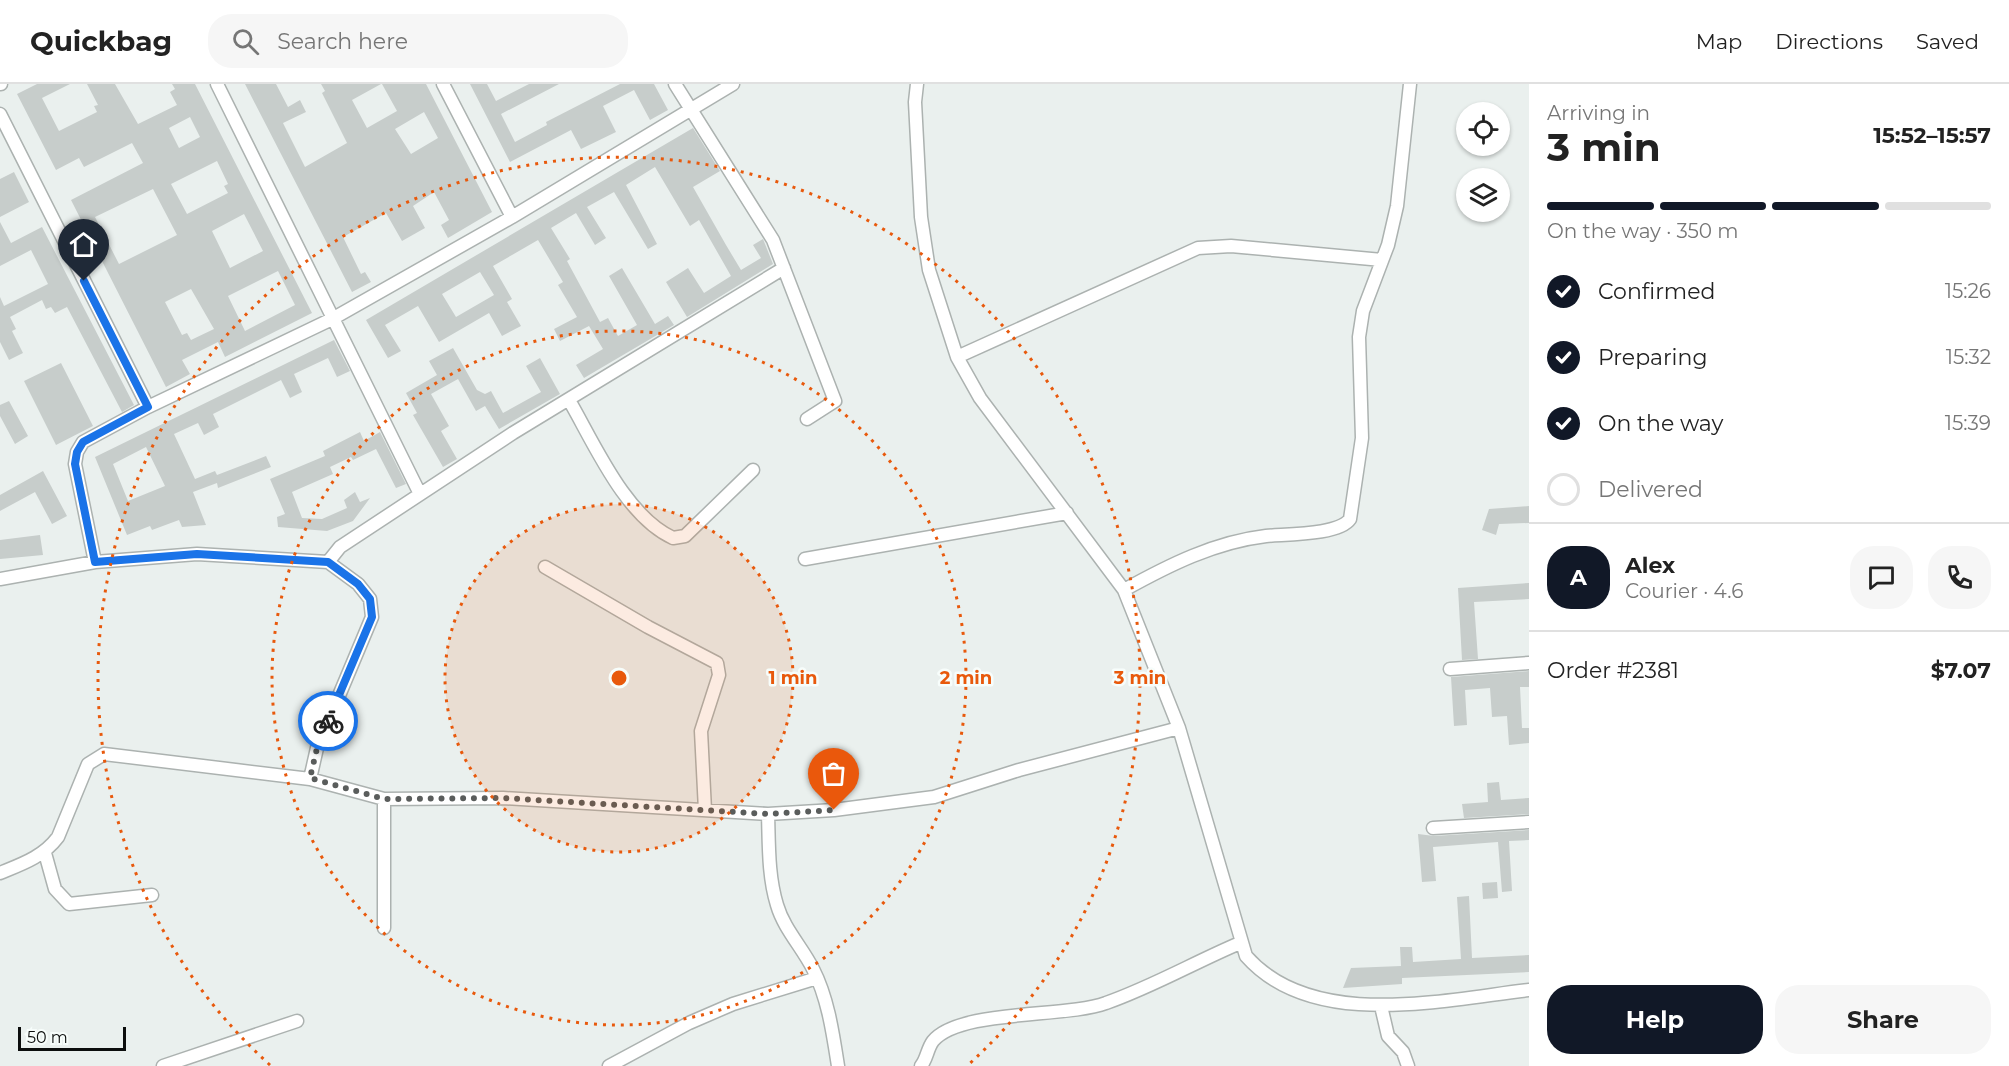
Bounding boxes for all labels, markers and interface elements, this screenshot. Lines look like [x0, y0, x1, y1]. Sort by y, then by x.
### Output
search box [208, 14, 628, 68]
text: Quickbag [30, 24, 172, 58]
icon: search [229, 25, 262, 58]
text: Search here [277, 28, 408, 55]
text: Map [1696, 29, 1742, 54]
text: Directions [1775, 29, 1883, 54]
text: Saved [1916, 29, 1979, 54]
text: Arriving in [1547, 101, 1650, 125]
map controls [1456, 102, 1510, 222]
button: locate [1456, 102, 1510, 156]
text: 15:52–15:57 [1873, 122, 1991, 149]
text: 3 min [1547, 123, 1661, 171]
button: layers [1456, 168, 1510, 222]
pin [58, 219, 109, 281]
text: On the way · 350 m [1547, 219, 1739, 243]
icon: home [67, 228, 100, 261]
icon: check [1547, 275, 1580, 308]
text: Confirmed [1598, 278, 1715, 305]
text: 15:26 [1945, 279, 1991, 303]
icon: check [1547, 341, 1580, 374]
text: Preparing [1598, 344, 1707, 371]
text: 15:32 [1946, 345, 1991, 369]
icon: check [1547, 407, 1580, 440]
text: On the way [1598, 410, 1723, 437]
text: 15:39 [1945, 411, 1991, 435]
text: Delivered [1598, 476, 1703, 503]
button: chat [1850, 546, 1913, 609]
button: phone [1928, 546, 1991, 609]
text: Alex [1625, 552, 1675, 579]
text: A [1570, 564, 1587, 591]
text: Courier · 4.6 [1625, 579, 1743, 603]
text: Order #2381 [1547, 657, 1679, 684]
text: $7.07 [1931, 657, 1991, 684]
text: 1 min [769, 667, 817, 689]
text: 2 min [940, 667, 992, 689]
text: 3 min [1113, 667, 1166, 689]
centre of rings [609, 668, 629, 688]
courier [298, 691, 358, 751]
icon: bike [312, 705, 345, 738]
pin [808, 748, 859, 810]
icon: bag [817, 757, 850, 790]
button: Help [1547, 985, 1763, 1054]
button: Share [1775, 985, 1991, 1054]
scale bar [18, 1024, 126, 1052]
text: 50 m [27, 1028, 68, 1047]

